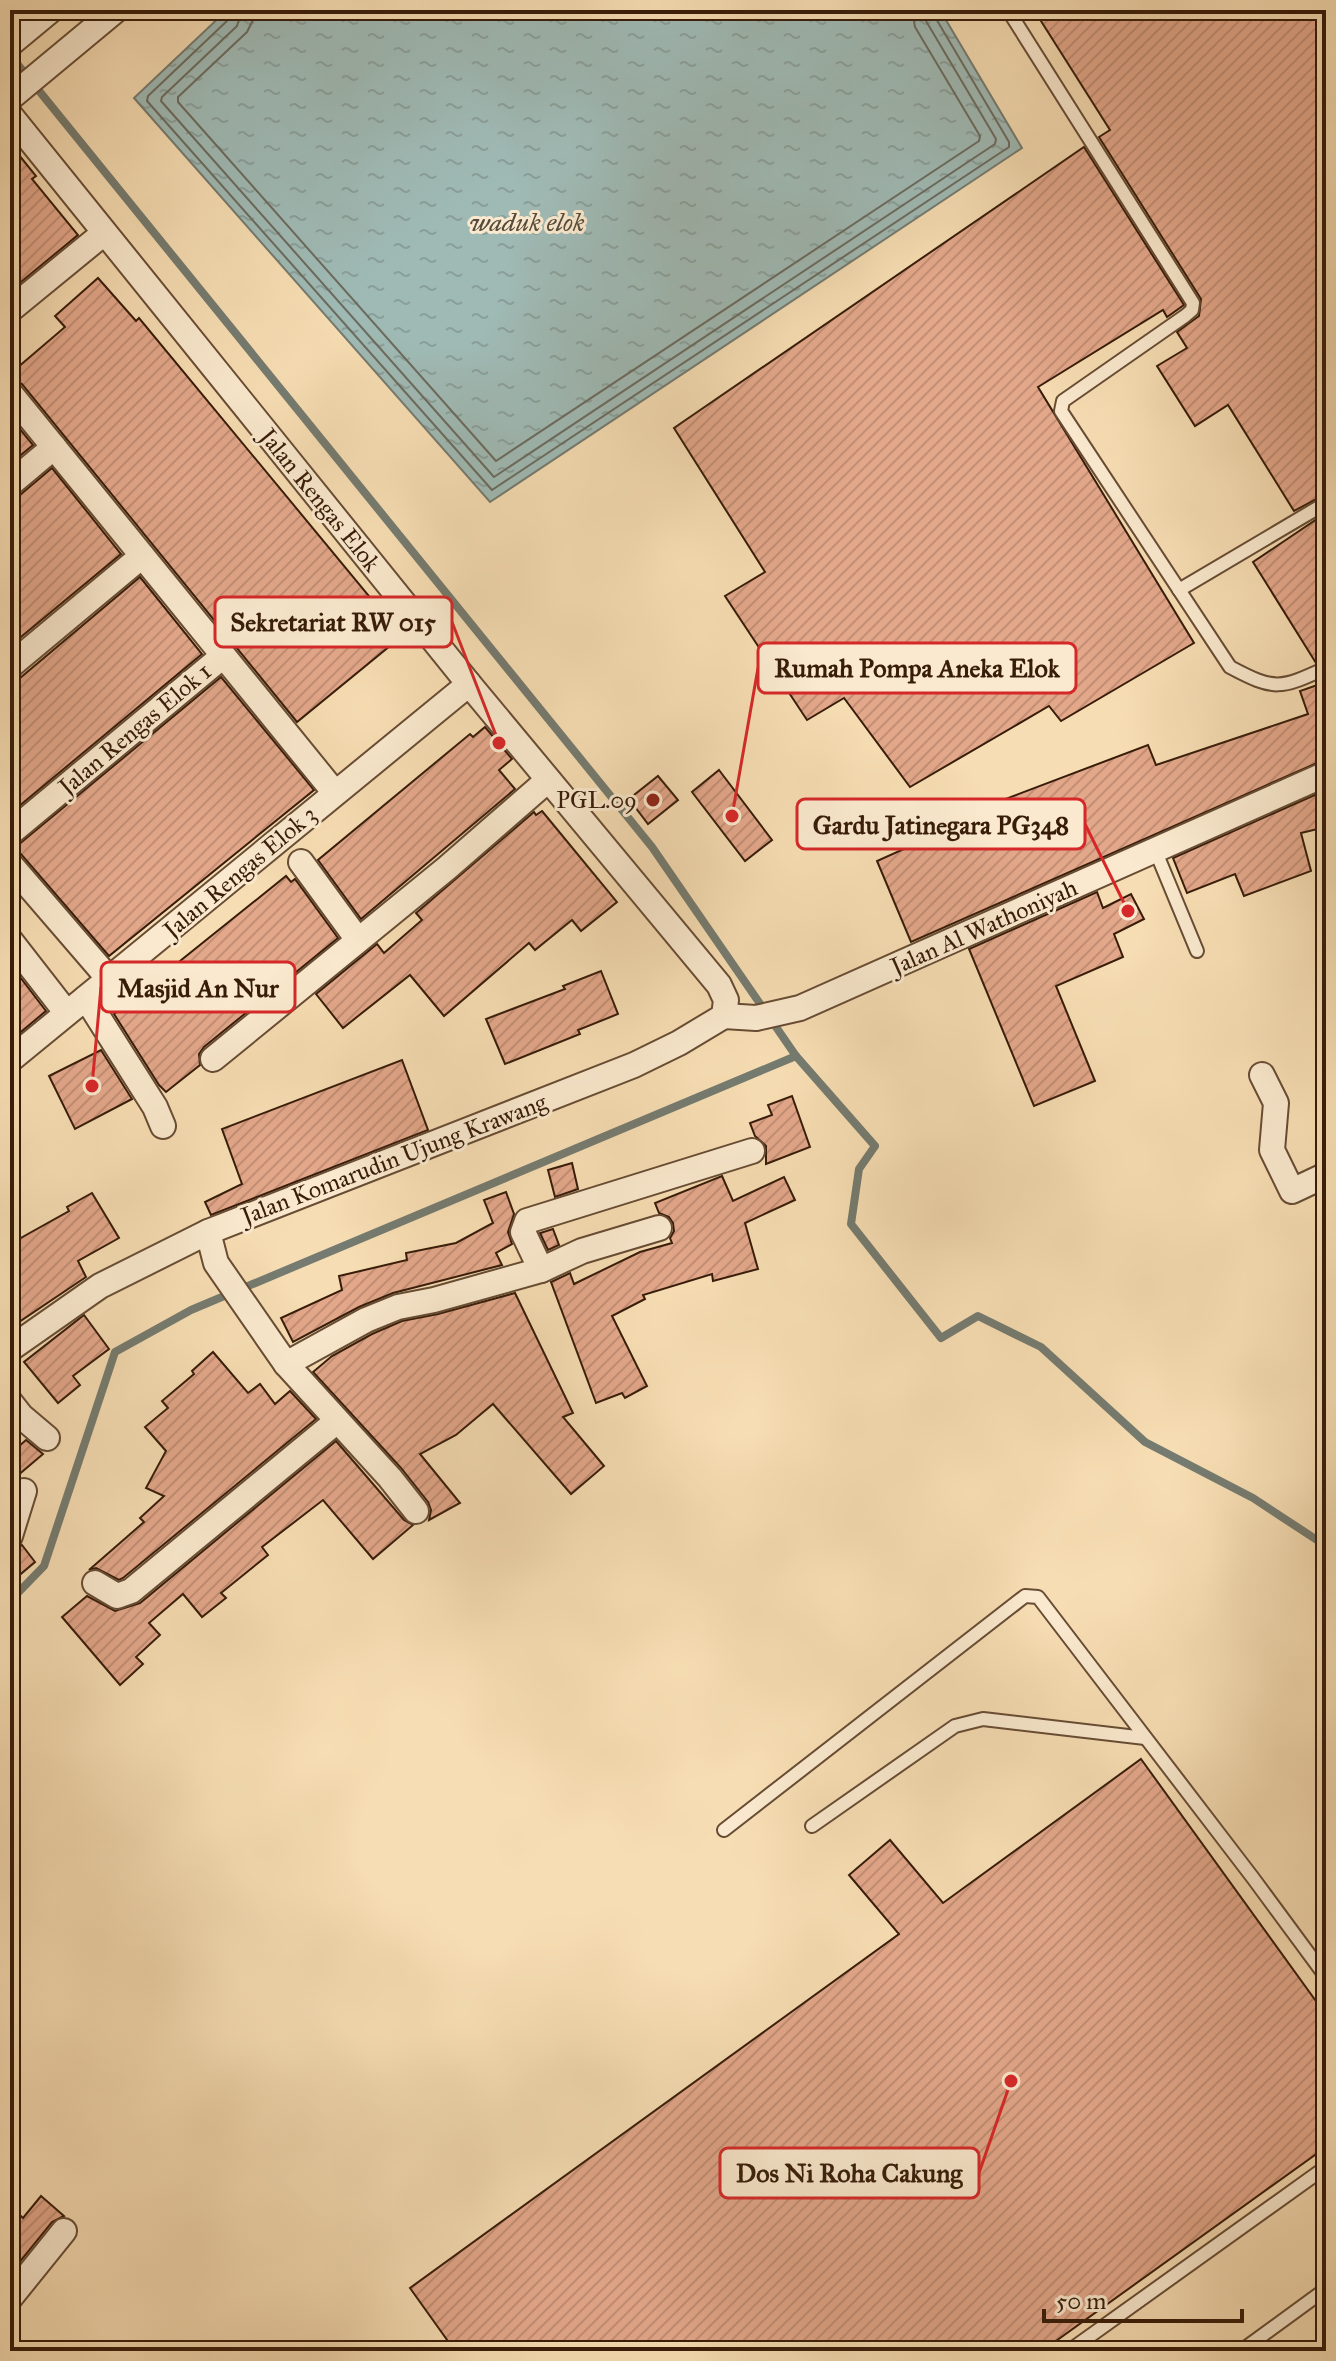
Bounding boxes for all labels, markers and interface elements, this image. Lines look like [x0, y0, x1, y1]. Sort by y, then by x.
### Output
water label: waduk elok [470, 206, 585, 238]
street label: Jalan Rengas Elok [251, 420, 388, 578]
callout: Sekretariat RW 015 [215, 597, 452, 647]
text: Sekretariat RW 015 [230, 606, 437, 638]
callout: Rumah Pompa Aneka Elok [758, 643, 1076, 693]
text: Rumah Pompa Aneka Elok [774, 652, 1061, 684]
street label: Jalan Rengas Elok 1 [50, 656, 218, 804]
place label: PGL.09 [556, 785, 637, 815]
marker: PGL.09 [644, 791, 662, 809]
street label: Jalan Rengas Elok 3 [155, 799, 323, 947]
callout: Gardu Jatinegara PG348 [797, 799, 1085, 849]
text: Gardu Jatinegara PG348 [813, 809, 1069, 842]
street label: Jalan Al Wathoniyah [883, 872, 1082, 983]
callout: Masjid An Nur [101, 962, 295, 1012]
text: Masjid An Nur [117, 972, 280, 1004]
street label: Jalan Komarudin Ujung Krawang [234, 1086, 552, 1232]
callout: Dos Ni Roha Cakung [720, 2148, 979, 2198]
text: Dos Ni Roha Cakung [736, 2157, 963, 2190]
scale bar [1044, 2273, 1242, 2323]
text: 50 m [1056, 2286, 1106, 2316]

